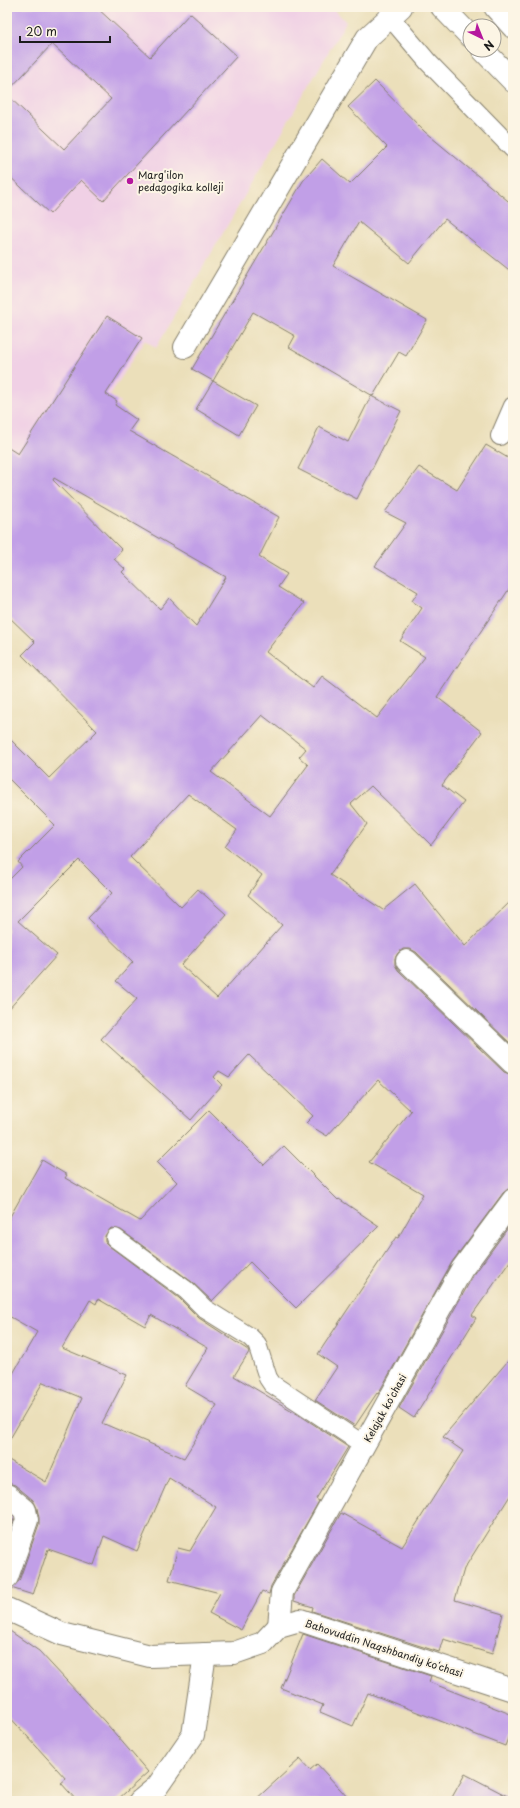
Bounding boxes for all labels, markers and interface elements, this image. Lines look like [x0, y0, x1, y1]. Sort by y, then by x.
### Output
scale bar [20, 18, 110, 44]
north arrow [462, 18, 502, 58]
text: 20 m [26, 22, 57, 40]
text: N [480, 36, 498, 55]
place label: Marg'ilon pedagogika kolleji [138, 167, 224, 194]
marker: Marg'ilon pedagogika kolleji [125, 176, 135, 186]
street label: Kelajak koʻchasi [360, 1371, 410, 1445]
street label: Bahovuddin Naqshbandiy koʻchasi [303, 1615, 465, 1681]

